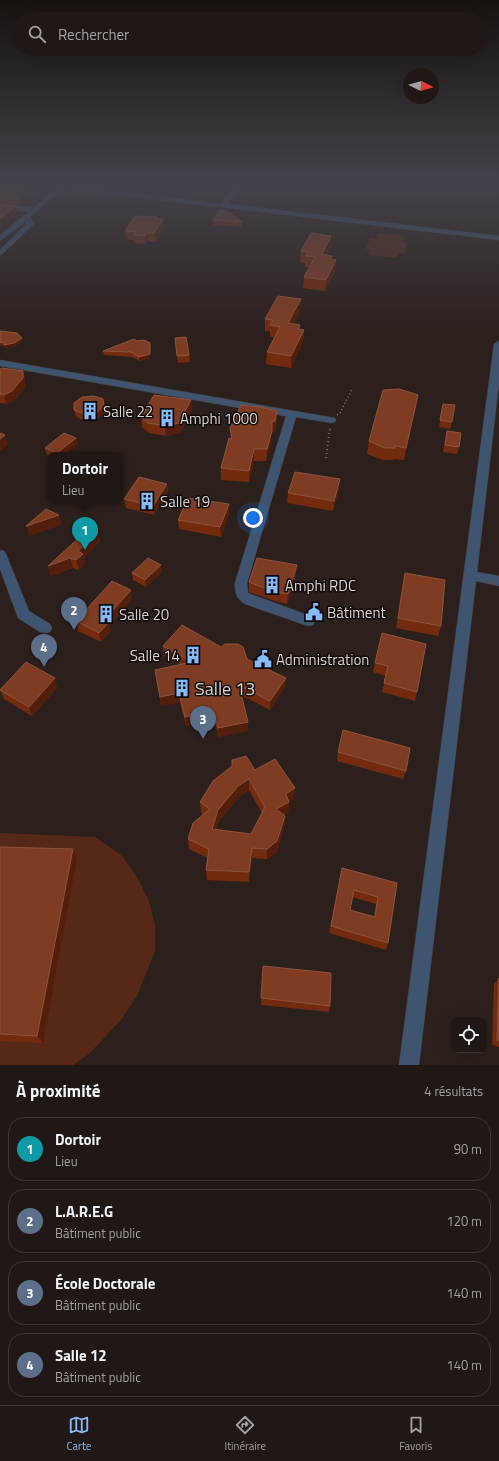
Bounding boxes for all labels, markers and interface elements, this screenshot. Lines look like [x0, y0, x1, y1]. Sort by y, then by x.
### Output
search box [12, 12, 487, 56]
icon: search [26, 23, 48, 45]
text: Rechercher [58, 23, 129, 46]
north arrow [403, 68, 439, 104]
place label: Salle 22 [103, 400, 153, 423]
building icon: Salle 22 [80, 401, 100, 421]
place label: Amphi 1000 [180, 407, 258, 430]
building icon: Amphi 1000 [157, 408, 177, 428]
popup [47, 452, 123, 504]
text: Dortoir [62, 457, 108, 480]
text: Lieu [62, 480, 85, 500]
place label: Salle 19 [160, 490, 210, 513]
building icon: Salle 19 [137, 491, 157, 511]
your location [243, 508, 263, 528]
pin: 1 [72, 517, 98, 550]
place label: Amphi RDC [285, 574, 356, 597]
building icon: Amphi RDC [262, 575, 282, 595]
pin: 2 [61, 597, 87, 630]
place label: Bâtiment [327, 601, 386, 624]
public building icon: Bâtiment [304, 602, 324, 622]
place label: Salle 20 [119, 603, 169, 626]
building icon: Salle 20 [96, 604, 116, 624]
pin: 4 [31, 634, 57, 667]
place label: Salle 14 [130, 644, 180, 667]
building icon: Salle 14 [183, 645, 203, 665]
place label: Administration [276, 648, 369, 671]
public building icon: Administration [253, 649, 273, 669]
place label: Salle 13 [195, 675, 255, 702]
building icon: Salle 13 [172, 678, 192, 698]
pin: 3 [190, 706, 216, 739]
map controls [451, 1017, 487, 1053]
button: locate [451, 1017, 487, 1053]
text: À proximité [16, 1078, 100, 1104]
text: 4 résultats [424, 1081, 483, 1101]
text: Dortoir [55, 1128, 101, 1151]
text: 1 [26, 1139, 34, 1159]
text: 90 m [454, 1139, 482, 1159]
text: Lieu [55, 1151, 78, 1171]
text: L.A.R.E.G [55, 1200, 113, 1223]
text: 2 [26, 1211, 34, 1231]
text: 120 m [446, 1211, 482, 1231]
text: Bâtiment public [55, 1223, 141, 1243]
text: École Doctorale [55, 1272, 155, 1295]
text: 3 [26, 1283, 34, 1303]
text: 140 m [446, 1283, 482, 1303]
text: Bâtiment public [55, 1295, 141, 1315]
text: Salle 12 [55, 1344, 107, 1367]
text: 4 [26, 1355, 34, 1375]
text: 140 m [446, 1355, 482, 1375]
text: Bâtiment public [55, 1367, 141, 1387]
tab: Carte [67, 1414, 91, 1454]
tab: Itinéraire [225, 1414, 266, 1454]
tab: Favoris [399, 1414, 432, 1454]

